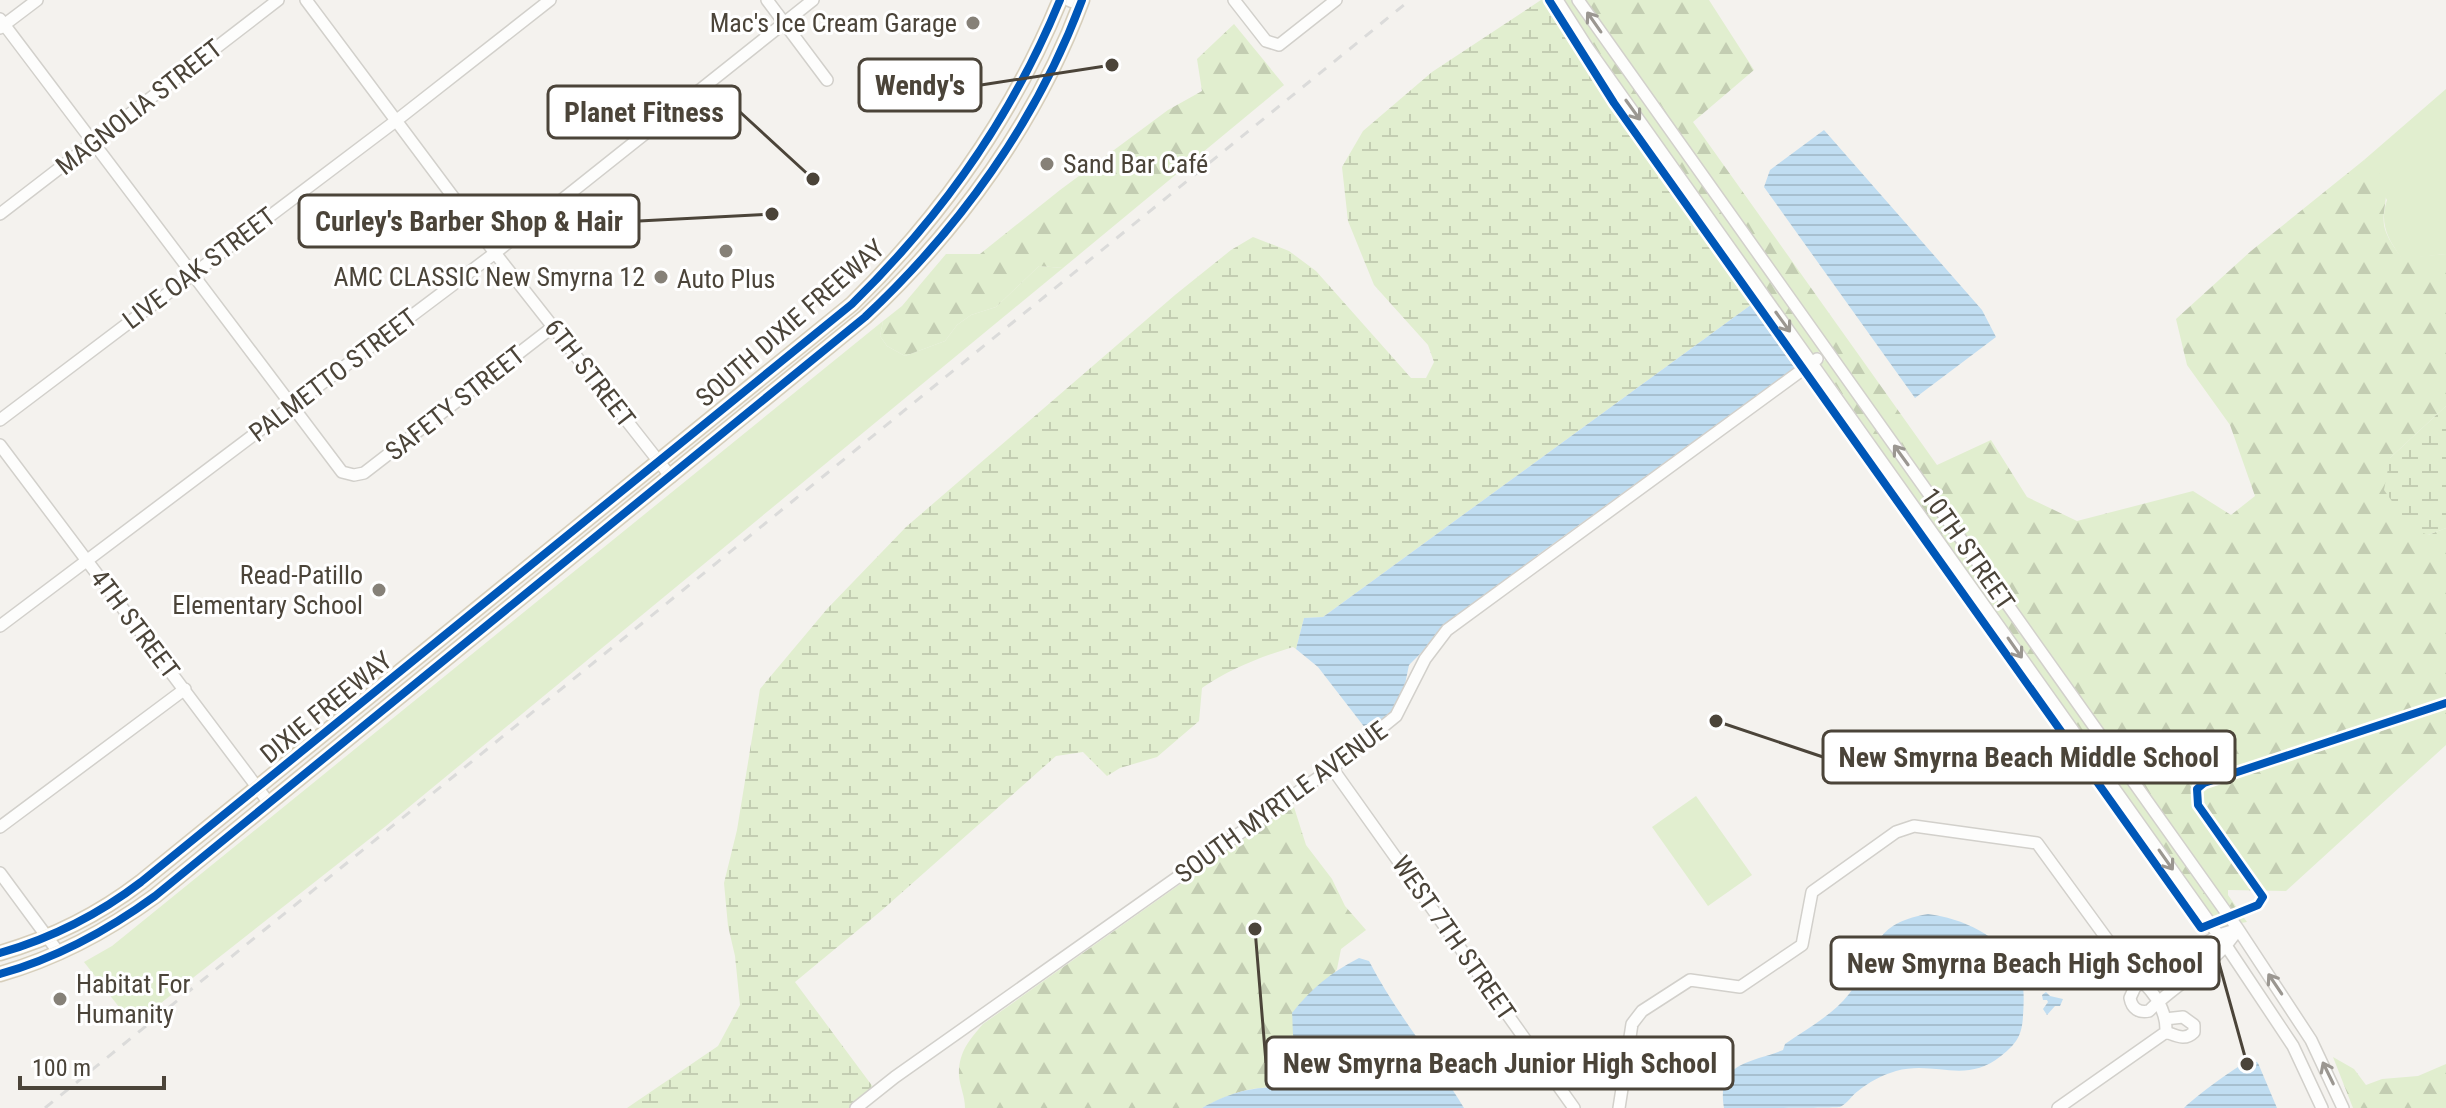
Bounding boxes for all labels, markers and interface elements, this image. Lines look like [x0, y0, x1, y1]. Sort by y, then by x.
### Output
place label: Mac's Ice Cream Garage [710, 8, 957, 38]
one-way arrow [1586, 12, 1603, 33]
marker: Mac's Ice Cream Garage [964, 14, 982, 32]
street label: MAGNOLIA STREET [50, 33, 228, 181]
callout: Wendy's [859, 59, 981, 111]
text: Wendy's [875, 69, 965, 102]
callout: Planet Fitness [548, 86, 740, 138]
text: Planet Fitness [564, 96, 724, 129]
one-way arrow [1625, 99, 1641, 121]
place label: Sand Bar Café [1063, 149, 1208, 179]
marker: Sand Bar Café [1038, 155, 1056, 173]
callout: Curley's Barber Shop & Hair [299, 195, 639, 247]
street label: LIVE OAK STREET [117, 201, 281, 335]
text: Curley's Barber Shop & Hair [315, 205, 623, 238]
street label: SOUTH DIXIE FREEWAY [690, 233, 890, 413]
marker: Auto Plus [717, 242, 735, 260]
place label: AMC CLASSIC New Smyrna 12 [333, 262, 645, 292]
place label: Auto Plus [677, 264, 775, 294]
marker: AMC CLASSIC New Smyrna 12 [652, 268, 670, 286]
street label: PALMETTO STREET [243, 302, 423, 448]
one-way arrow [1775, 311, 1791, 333]
street label: 6TH STREET [538, 313, 642, 433]
street label: SAFETY STREET [380, 339, 530, 467]
one-way arrow [1893, 444, 1909, 466]
street label: 10TH STREET [1915, 482, 2021, 616]
place label: Read-Patillo Elementary School [172, 560, 363, 620]
street label: 4TH STREET [84, 563, 186, 685]
marker: Read-Patillo Elementary School [370, 581, 388, 599]
one-way arrow [2007, 637, 2023, 659]
street label: DIXIE FREEWAY [254, 645, 398, 769]
street label: SOUTH MYRTLE AVENUE [1169, 715, 1393, 889]
callout: New Smyrna Beach Middle School [1823, 731, 2235, 783]
text: New Smyrna Beach Middle School [1839, 741, 2219, 774]
one-way arrow [2157, 849, 2174, 871]
street label: WEST 7TH STREET [1386, 850, 1522, 1026]
callout: New Smyrna Beach High School [1831, 937, 2219, 989]
text: New Smyrna Beach High School [1847, 947, 2203, 980]
place label: Habitat For Humanity [76, 969, 190, 1029]
one-way arrow [2267, 973, 2283, 996]
marker: Habitat For Humanity [51, 990, 69, 1008]
callout: New Smyrna Beach Junior High School [1266, 1037, 1733, 1089]
scale bar [20, 1040, 164, 1090]
text: New Smyrna Beach Junior High School [1283, 1047, 1717, 1080]
text: 100 m [32, 1054, 91, 1082]
one-way arrow [2319, 1062, 2335, 1086]

